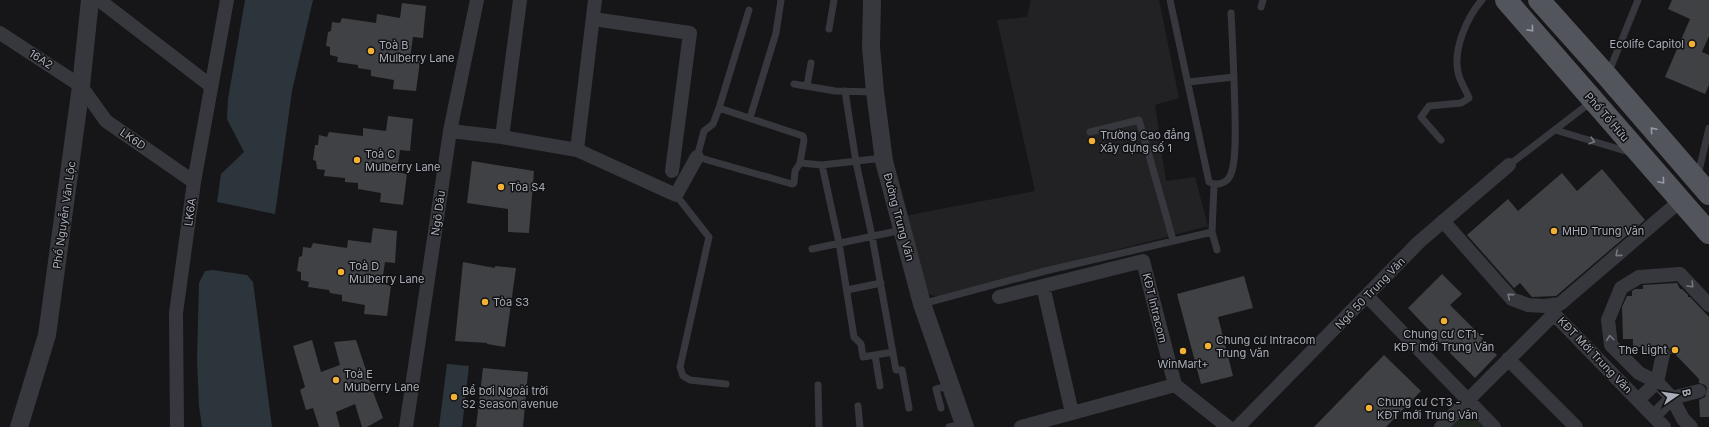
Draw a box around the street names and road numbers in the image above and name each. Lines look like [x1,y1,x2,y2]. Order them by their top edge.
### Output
street label: 16A2 [26,46,56,72]
street label: Phố Tố Hữu [1582,90,1632,144]
street label: LK6D [117,125,149,153]
street label: Phố Nguyễn Văn Lộc [49,160,78,270]
street label: Đường Trung Văn [881,172,917,262]
street label: Ngõ Dâu [428,190,448,236]
street label: LK6A [181,197,199,227]
street label: Ngõ 50 Trung Văn [1332,254,1408,332]
street label: KĐT Intracom [1140,272,1170,344]
street label: KĐT Mới Trung Văn [1555,314,1635,396]

